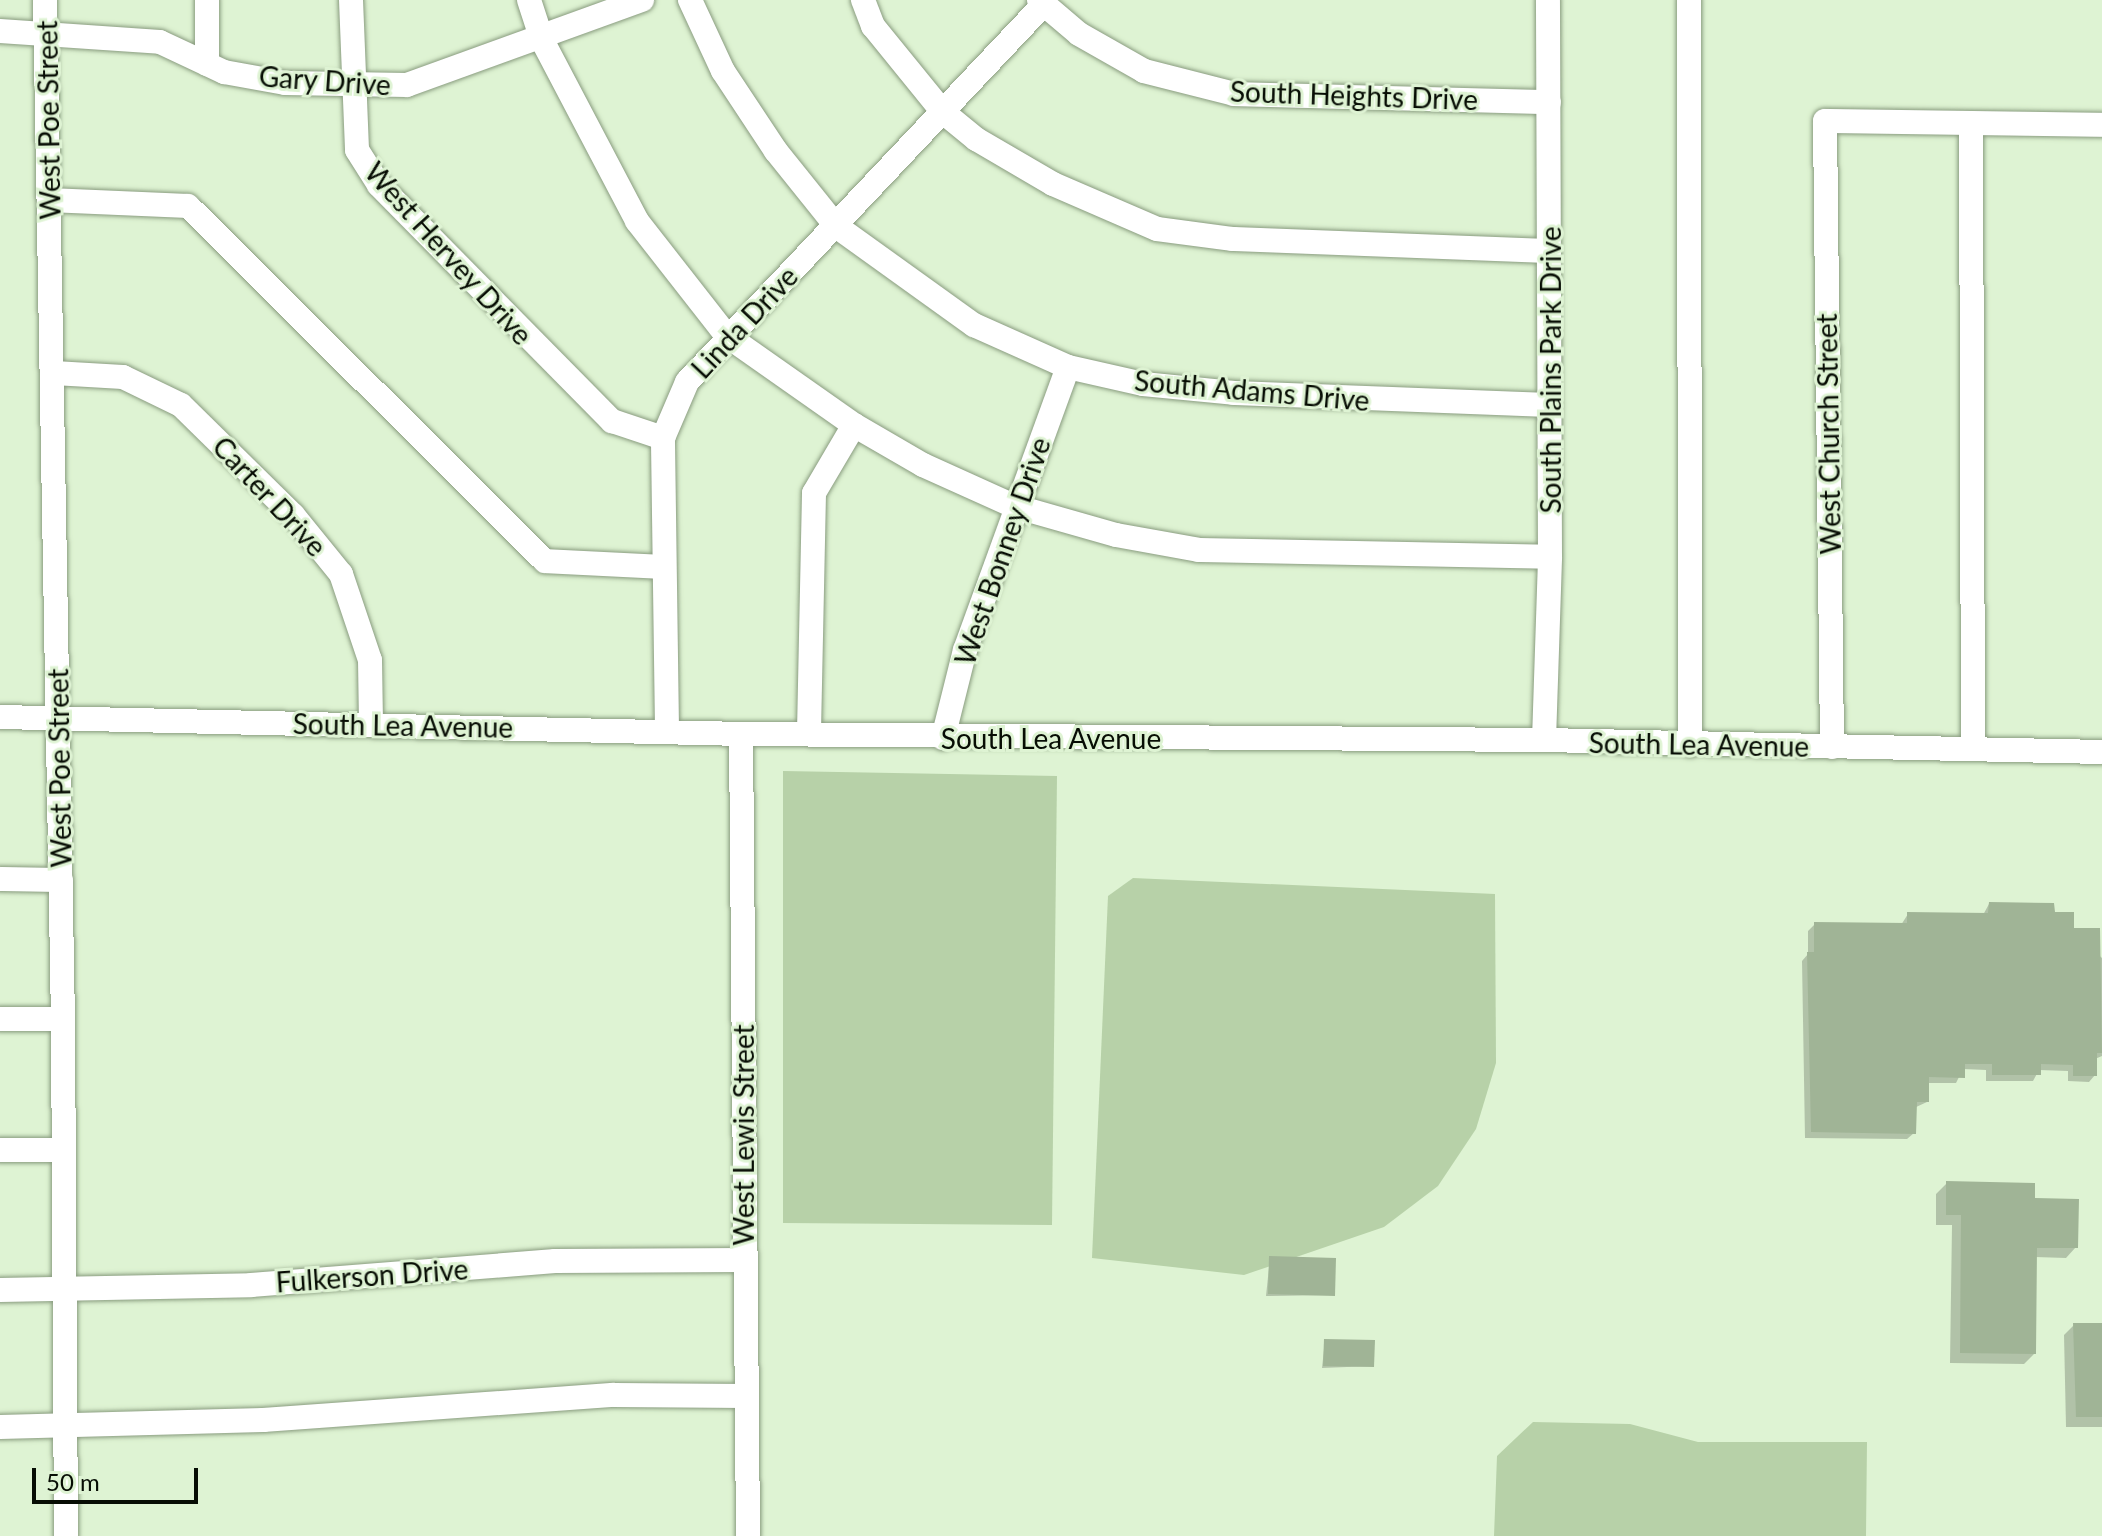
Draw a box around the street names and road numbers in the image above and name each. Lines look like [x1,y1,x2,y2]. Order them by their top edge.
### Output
street label: West Poe Street [29,20,67,220]
street label: Gary Drive [258,59,392,101]
street label: South Heights Drive [1230,74,1478,116]
street label: West Hervey Drive [358,155,540,351]
street label: South Plains Park Drive [1533,227,1567,513]
street label: Linda Drive [684,259,804,385]
street label: West Church Street [1809,313,1847,555]
street label: South Adams Drive [1133,363,1371,417]
street label: Carter Drive [206,429,334,563]
street label: West Bonney Drive [947,432,1057,670]
street label: West Poe Street [40,668,78,868]
street label: South Lea Avenue [292,706,514,744]
street label: South Lea Avenue [940,721,1162,755]
street label: South Lea Avenue [1588,725,1810,763]
street label: West Lewis Street [726,1024,760,1246]
street label: Fulkerson Drive [275,1252,469,1298]

